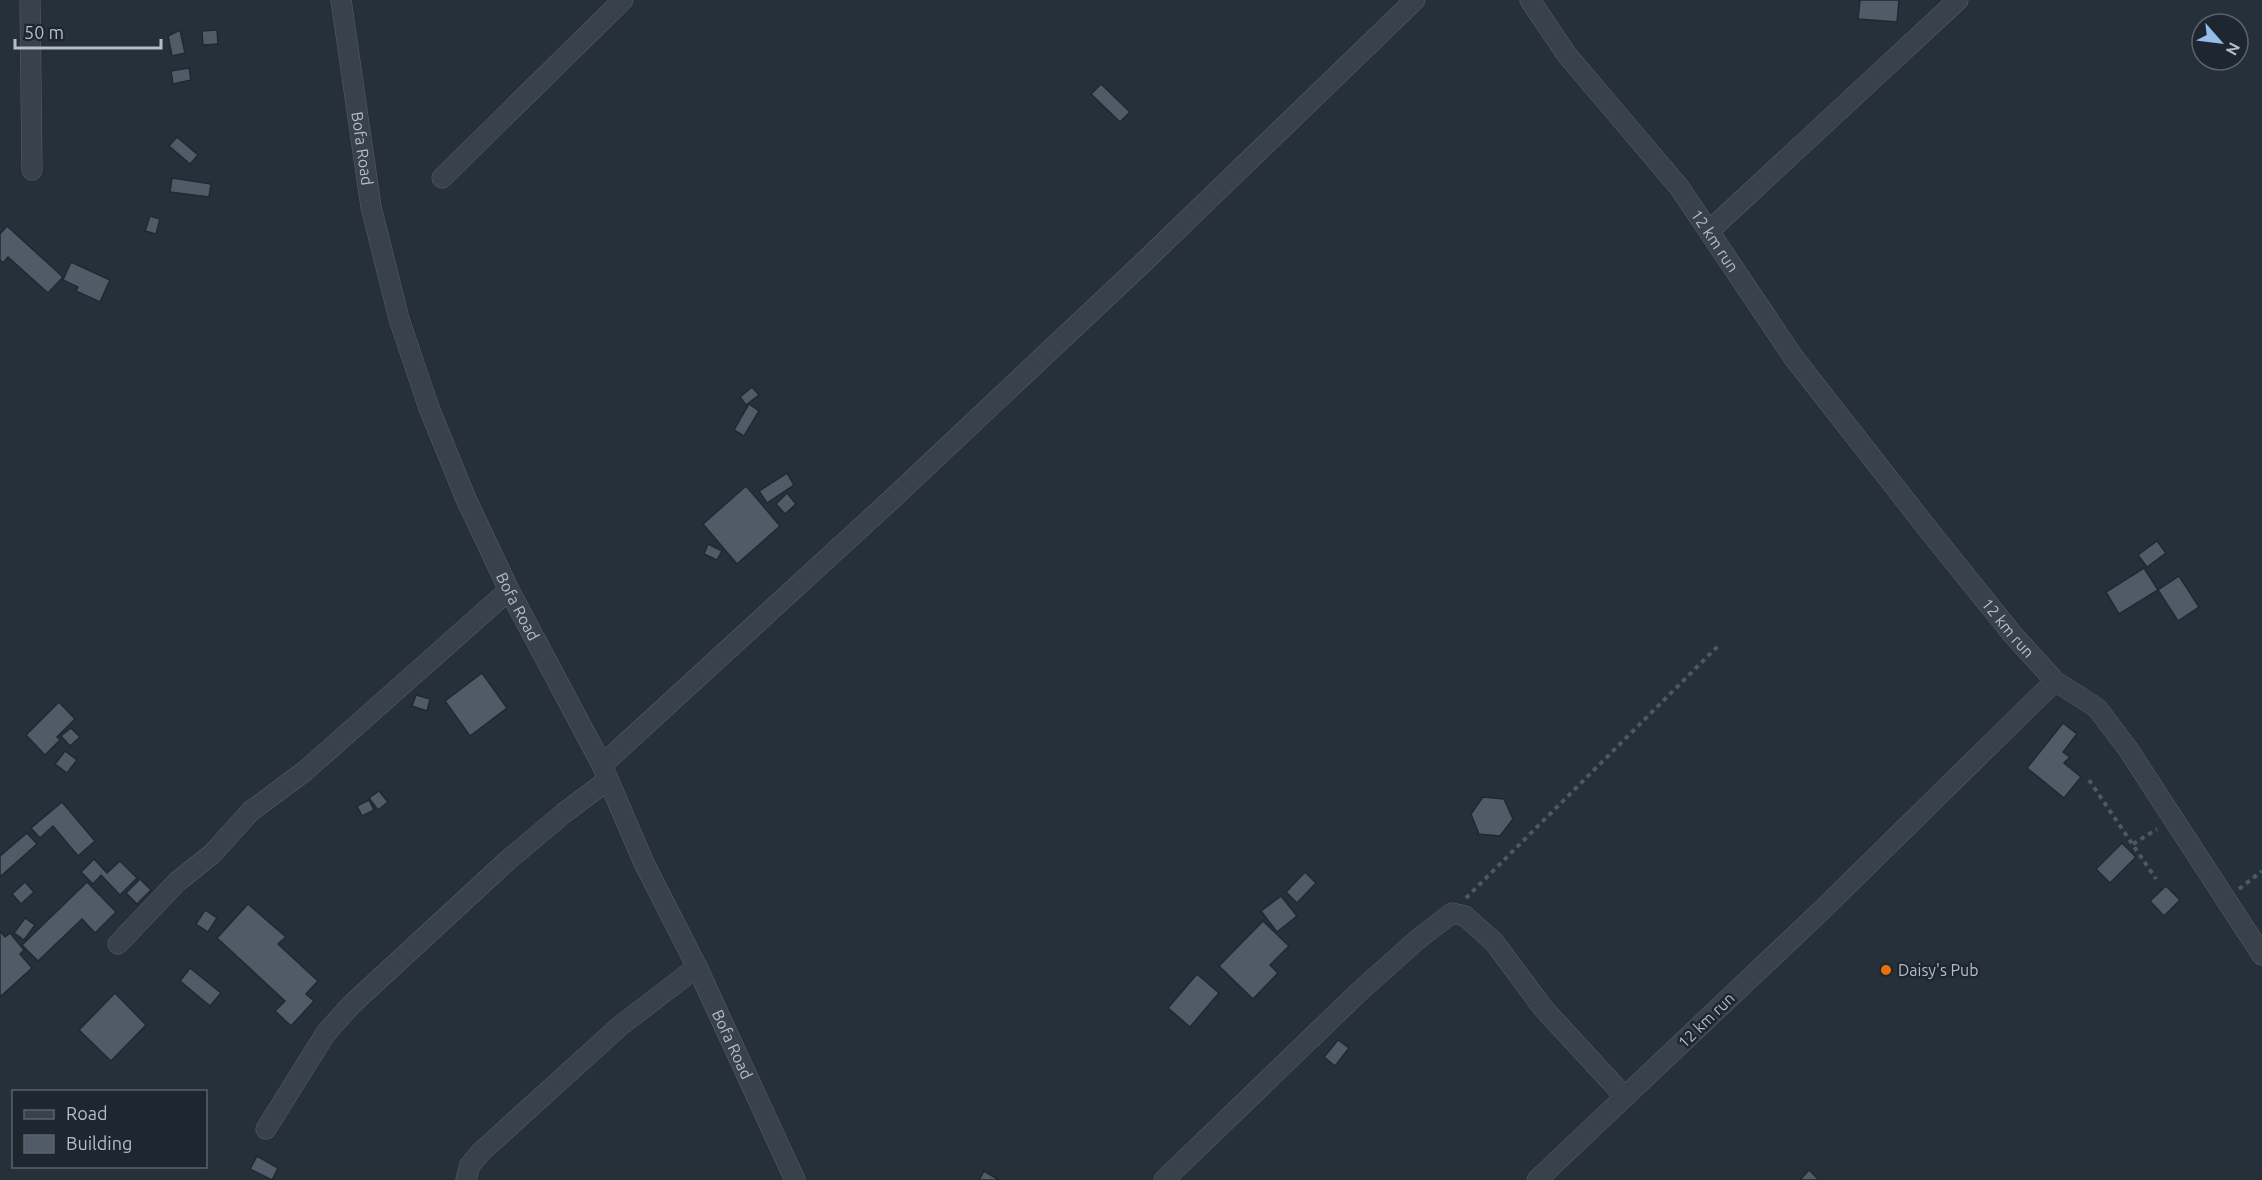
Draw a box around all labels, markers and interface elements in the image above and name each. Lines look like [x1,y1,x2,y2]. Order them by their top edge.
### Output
scale bar [15,12,160,50]
north arrow [2190,12,2250,72]
text: 50 m [24,22,64,42]
text: N [2222,40,2244,59]
street label: Bofa Road [348,110,377,187]
street label: 12 km run [1688,206,1743,275]
street label: Bofa Road [493,569,543,644]
street label: 12 km run [1978,595,2038,661]
place label: Daisy's Pub [1898,961,1979,979]
marker: Daisy's Pub [1879,963,1893,977]
street label: 12 km run [1674,989,1738,1051]
street label: Bofa Road [709,1007,756,1082]
legend [12,1090,207,1168]
text: Road [66,1103,108,1123]
text: Building [66,1133,132,1153]

